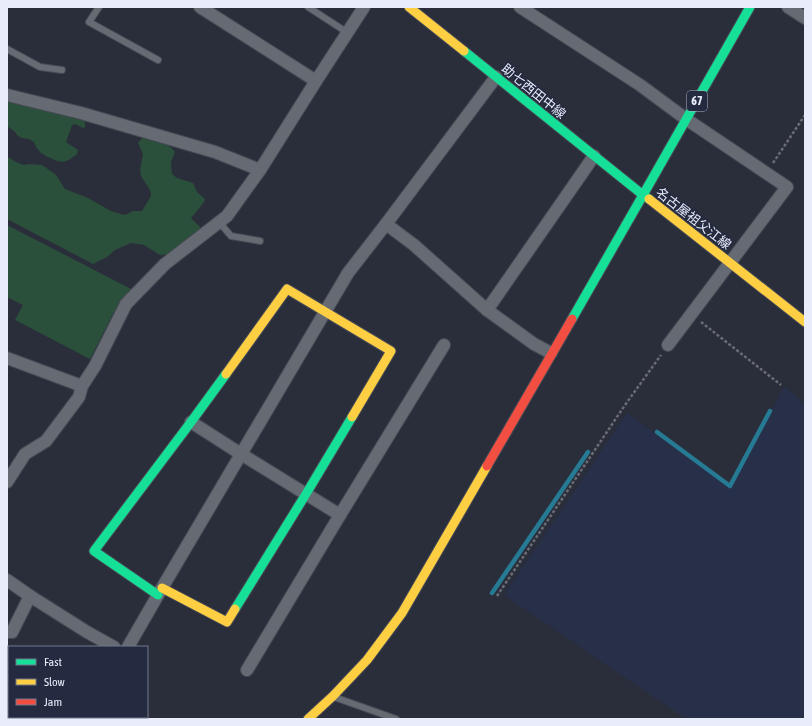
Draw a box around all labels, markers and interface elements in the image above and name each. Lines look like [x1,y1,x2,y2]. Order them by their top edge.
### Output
street label: 助七西田中線 [499,61,569,122]
road number: 67 [687,91,707,111]
street label: 名古屋祖父江線 [653,184,734,252]
legend [8,646,148,718]
text: Fast [44,655,62,669]
text: Slow [44,675,65,689]
text: Jam [44,695,62,709]

